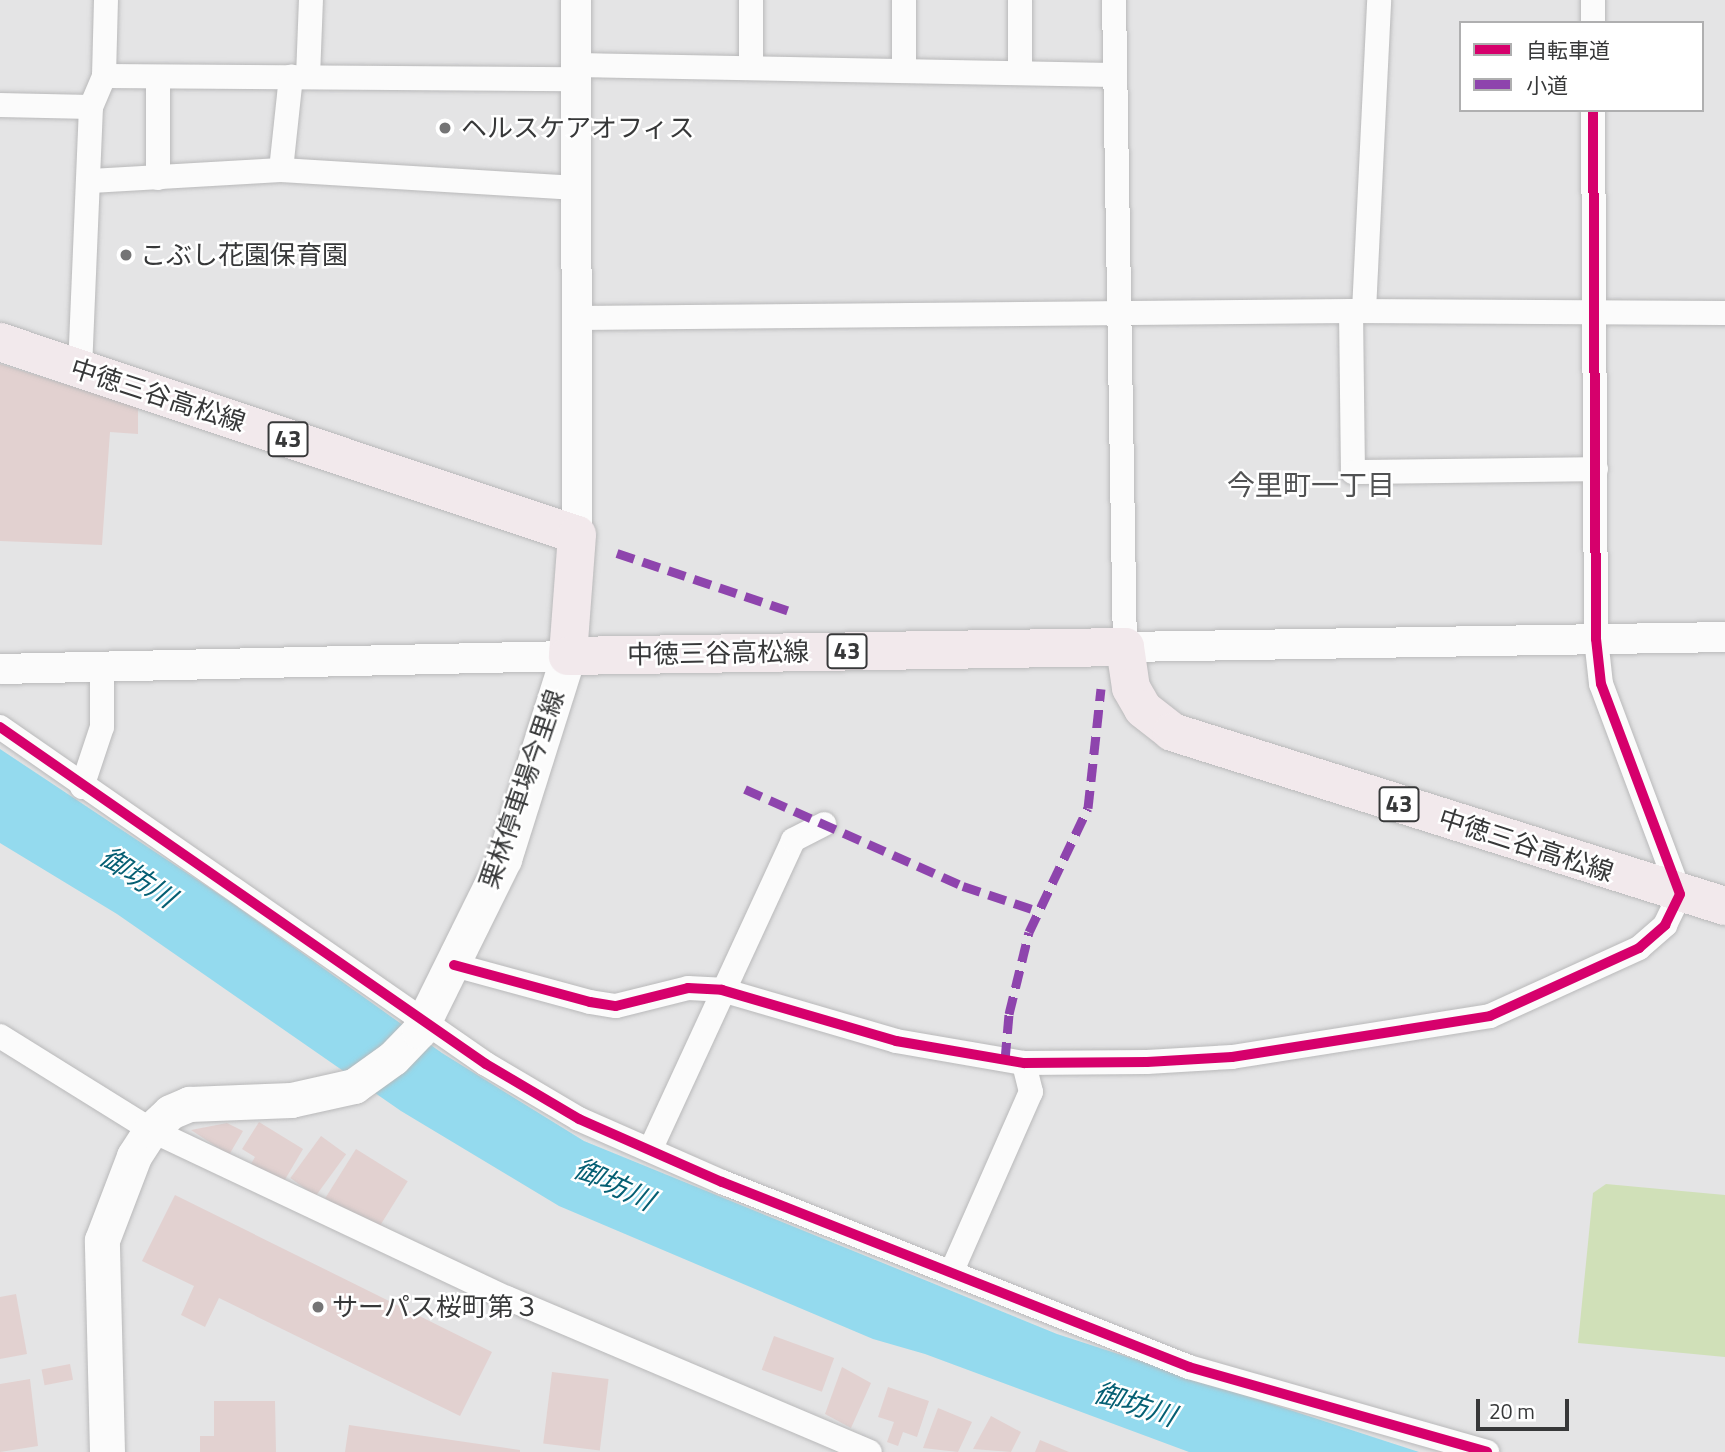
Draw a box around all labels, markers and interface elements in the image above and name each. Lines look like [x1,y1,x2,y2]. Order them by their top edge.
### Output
legend [1459,21,1704,112]
text: 自転車道 [1526,34,1610,66]
text: 小道 [1526,69,1568,101]
place label: ヘルスケアオフィス [461,112,695,144]
marker: ヘルスケアオフィス [435,118,455,138]
place label: こぶし花園保育園 [140,239,348,271]
marker: こぶし花園保育園 [118,247,134,263]
street label: 中徳三谷高松線 [67,352,249,438]
road number: 43 [267,418,309,460]
district label: 今里町一丁目 [1227,468,1395,502]
road number: 43 [826,630,868,672]
street label: 中徳三谷高松線 [627,636,809,670]
street label: 栗林停車場今里線 [473,686,571,892]
road number: 43 [1378,784,1420,824]
street label: 中徳三谷高松線 [1435,802,1617,888]
water label: 御坊川 [94,840,182,914]
water label: 御坊川 [569,1151,659,1217]
place label: サーパス桜町第３ [332,1291,540,1323]
marker: サーパス桜町第３ [310,1299,326,1315]
water label: 御坊川 [1090,1375,1180,1433]
scale bar [1480,1386,1573,1430]
text: 20 m [1489,1395,1535,1427]

